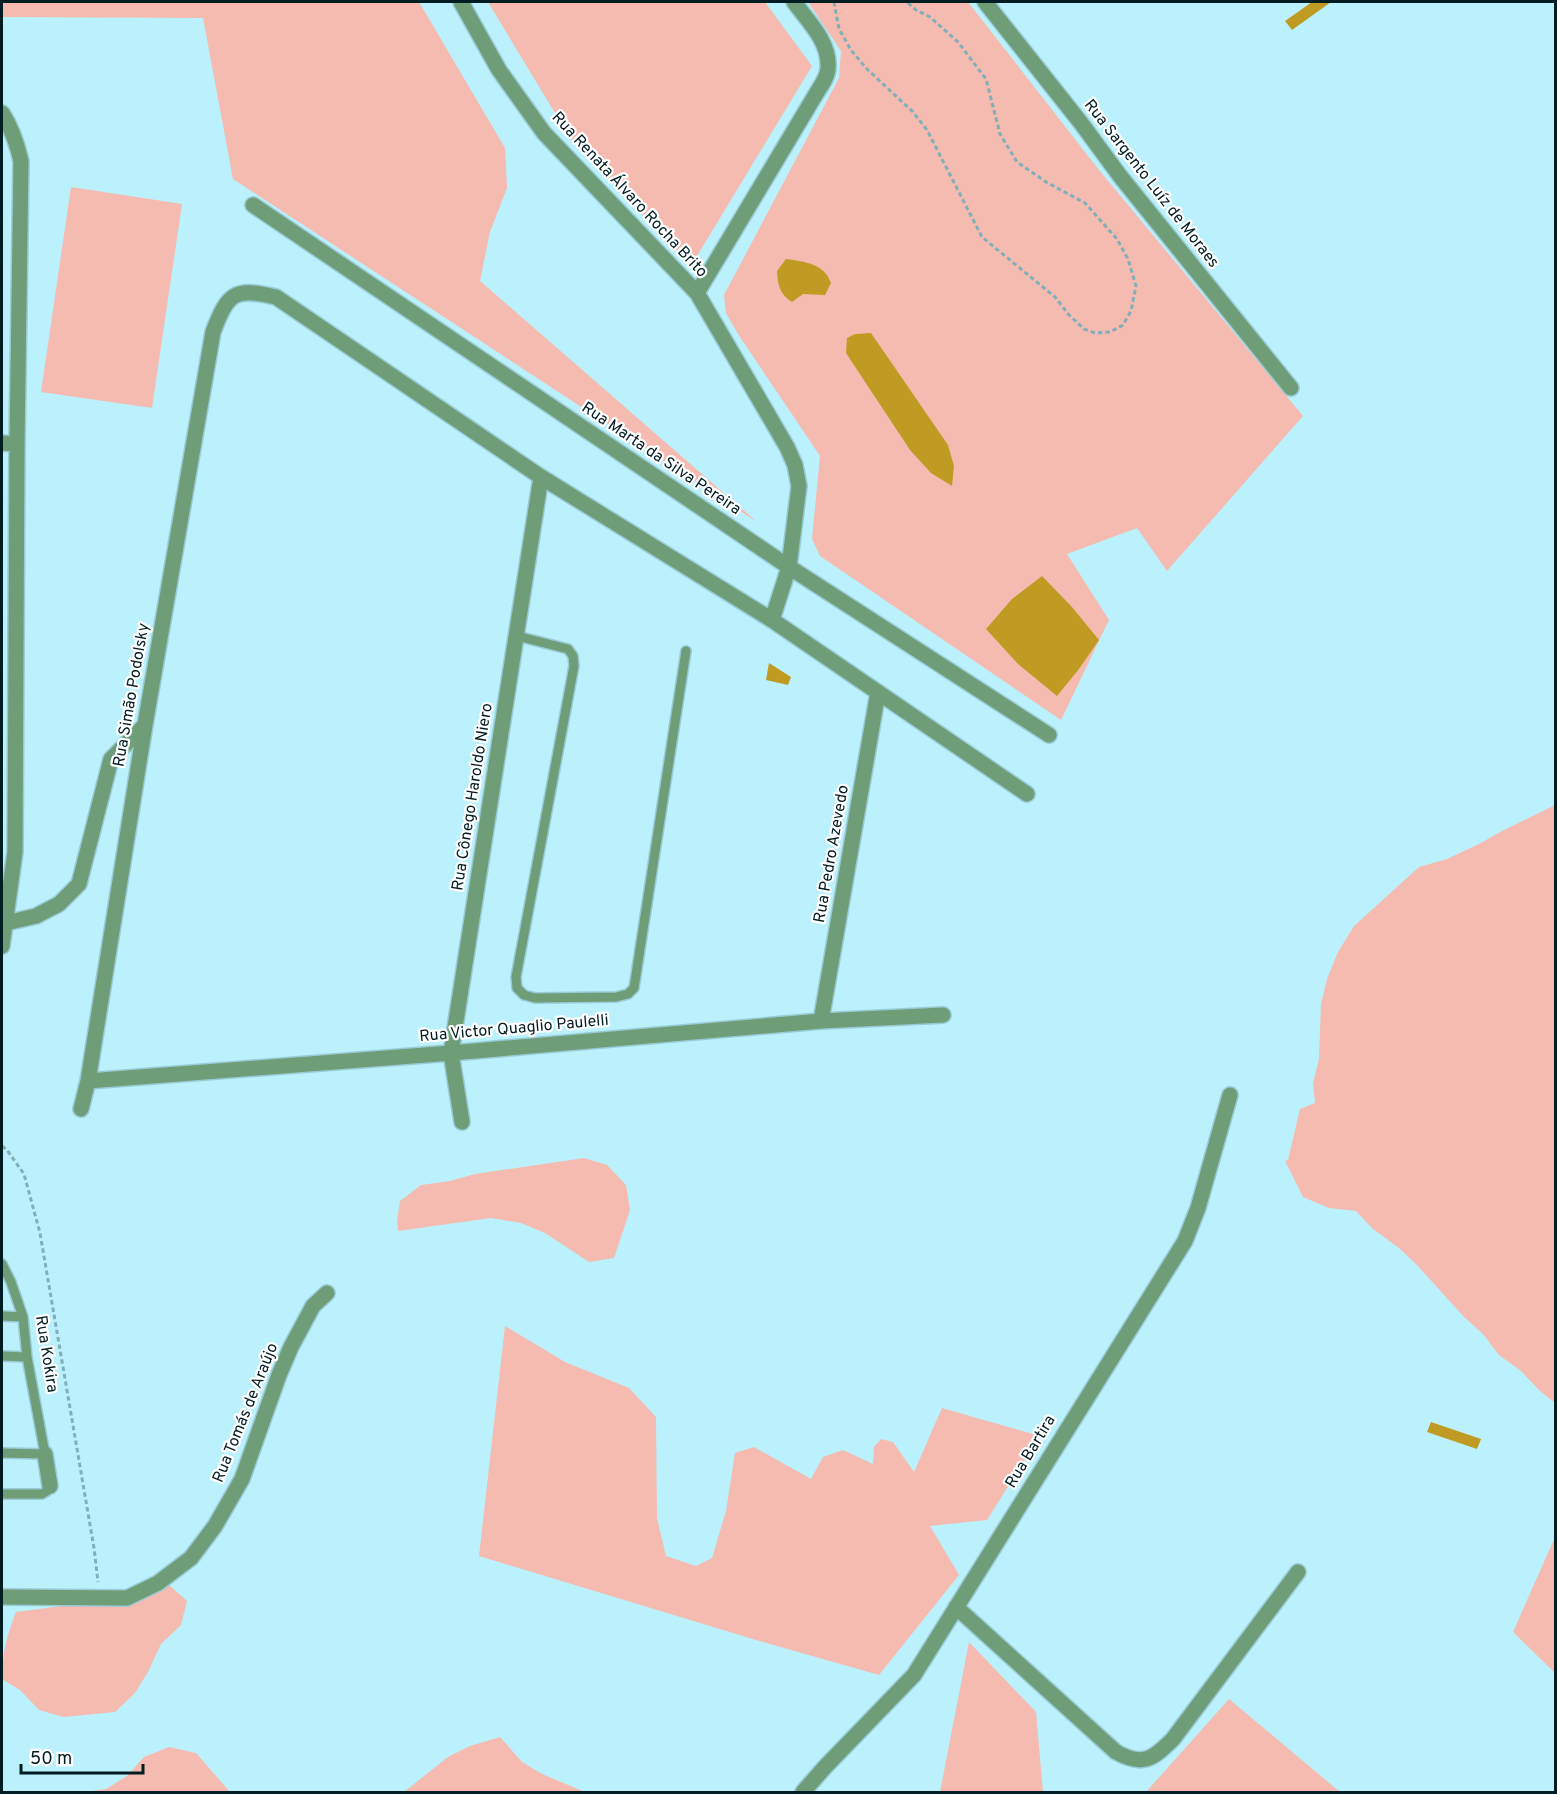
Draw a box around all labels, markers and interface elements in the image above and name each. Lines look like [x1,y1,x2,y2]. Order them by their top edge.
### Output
street label: Rua Sargento Luíz de Moraes [1079,96,1223,272]
street label: Rua Renata Álvaro Rocha Brito [547,106,713,282]
street label: Rua Marta da Silva Pereira [577,398,745,520]
street label: Rua Simão Podolsky [110,622,154,768]
street label: Rua Cônego Haroldo Niero [448,702,498,892]
street label: Rua Pedro Azevedo [810,783,854,924]
street label: Rua Victor Quaglio Paulelli [419,1011,609,1047]
street label: Rua Kokira [30,1314,62,1394]
street label: Rua Tomás de Araújo [209,1340,283,1486]
street label: Rua Bartira [1001,1412,1061,1492]
scale bar [21,1737,142,1775]
text: 50 m [30,1748,72,1771]

